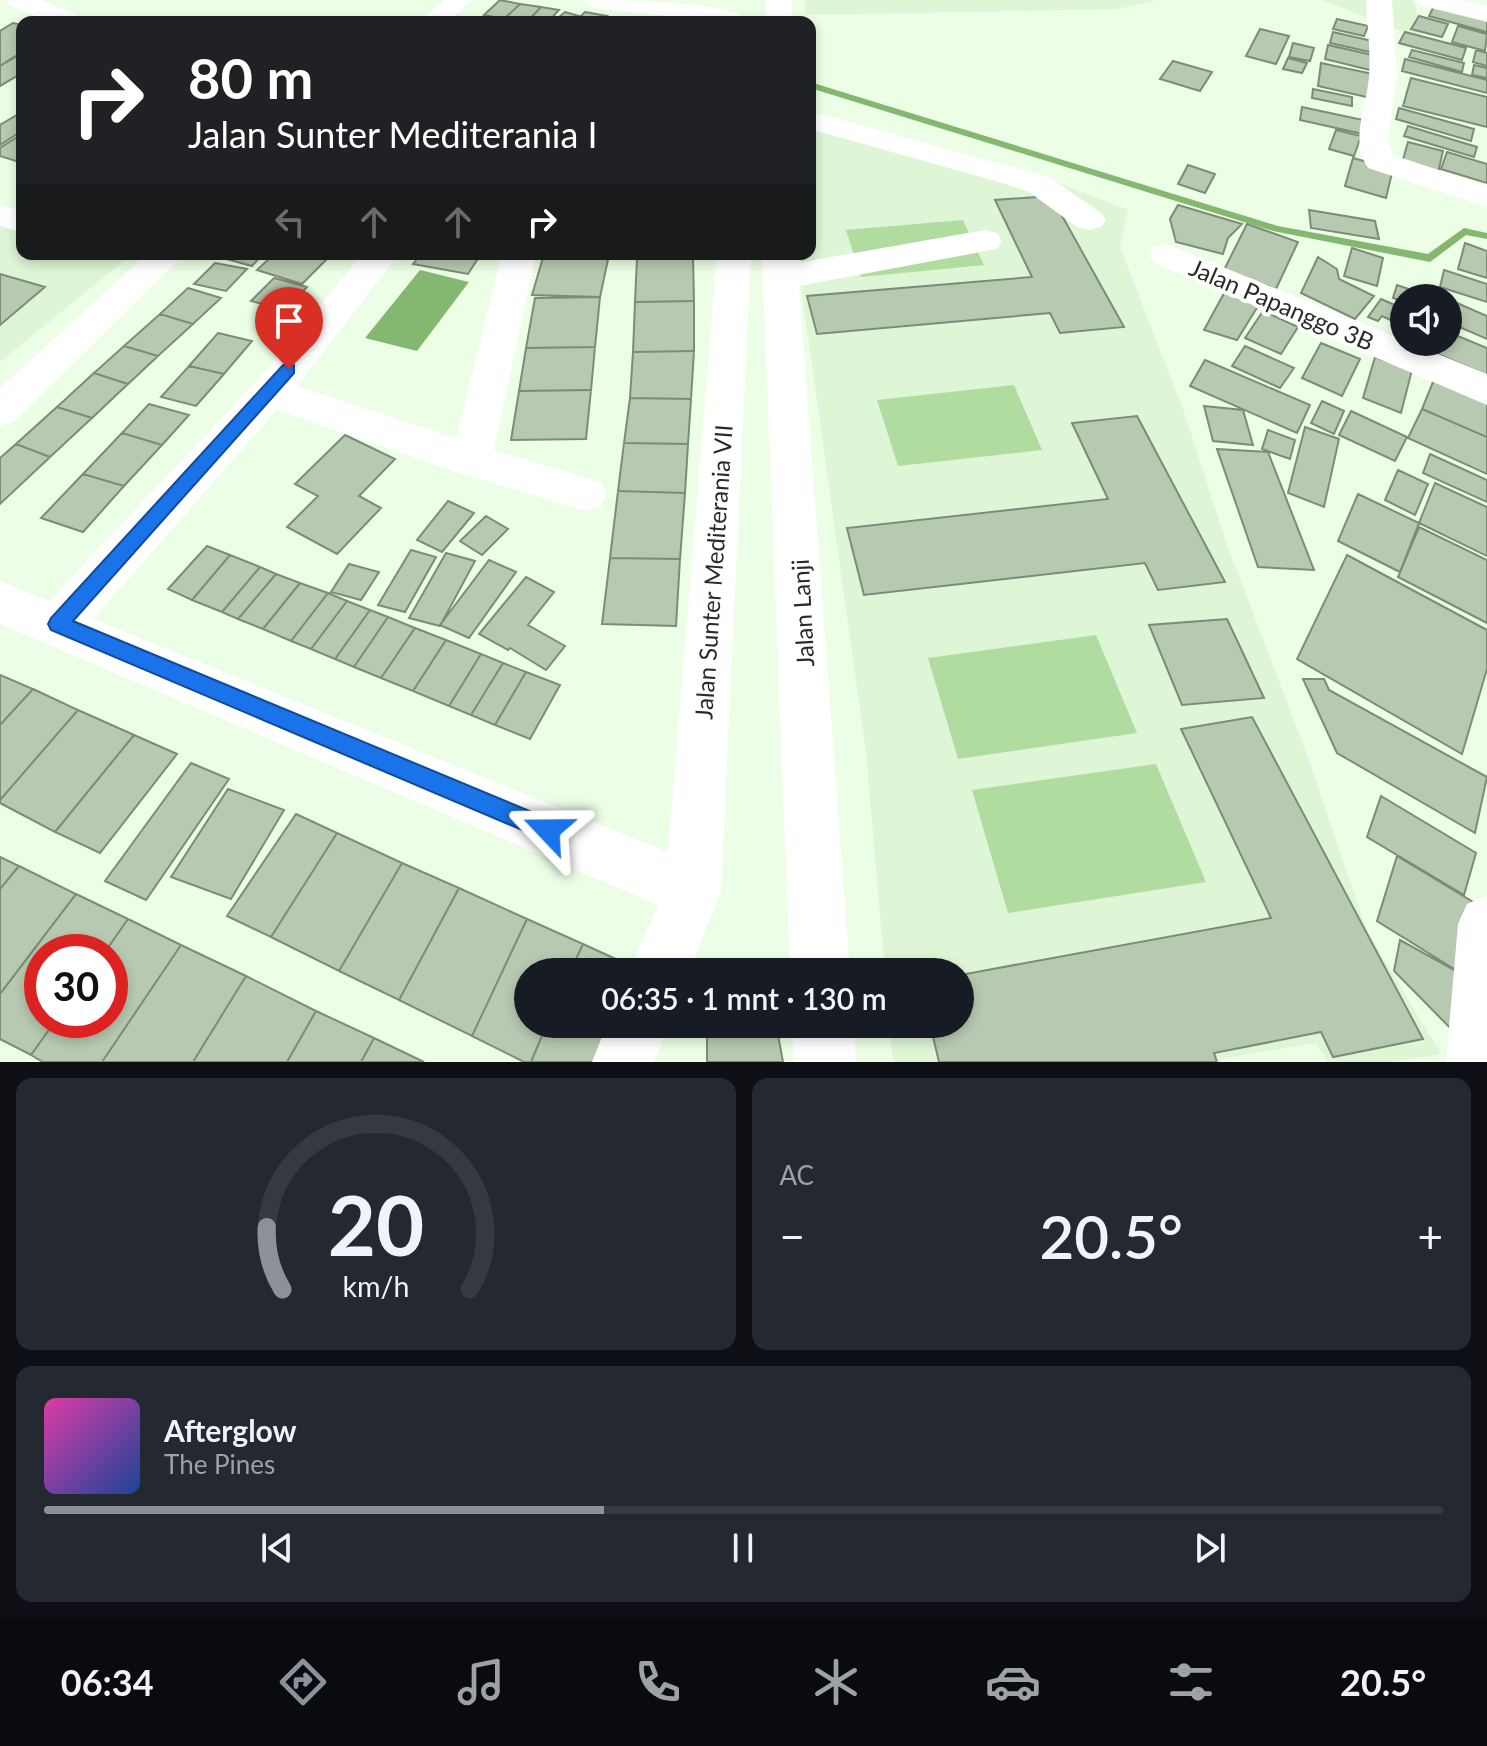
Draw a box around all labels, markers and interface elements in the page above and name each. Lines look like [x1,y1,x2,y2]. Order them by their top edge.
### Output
text: 80 m [188,44,313,111]
icon: right [56,48,160,152]
text: Jalan Sunter Mediterania I [188,112,598,156]
icon: left [268,200,312,244]
icon: ahead [352,200,396,244]
icon: ahead [436,200,480,244]
icon: right [520,200,564,244]
street label: Jalan Papanggo 3B [1185,252,1379,356]
map controls [1390,284,1462,356]
button: sound [1390,284,1462,356]
pin [255,287,323,369]
icon: arrive [267,299,311,343]
street label: Jalan Sunter Mediterania VII [688,424,738,720]
street label: Jalan Lanji [785,558,819,668]
position arrow [506,788,590,872]
speed limit sign: 30 [24,934,128,1038]
text: 06:35 · 1 mnt · 130 m [601,980,887,1016]
text: AC [780,1159,814,1191]
text: 20 [328,1174,424,1274]
text: 20.5° [1040,1200,1183,1272]
text: − [780,1210,805,1262]
text: + [1417,1210,1443,1262]
text: km/h [342,1269,409,1303]
text: Afterglow [164,1412,297,1448]
text: The Pines [164,1448,275,1480]
icon: previous [255,1526,299,1570]
icon: pause [721,1526,765,1570]
icon: next [1188,1526,1232,1570]
icon: directions [275,1654,331,1710]
icon: music [453,1654,509,1710]
icon: phone [630,1654,686,1710]
icon: climate [808,1654,864,1710]
icon: car [985,1654,1041,1710]
icon: filters [1163,1654,1219,1710]
text: 06:34 [61,1660,154,1704]
text: 20.5° [1340,1660,1426,1704]

